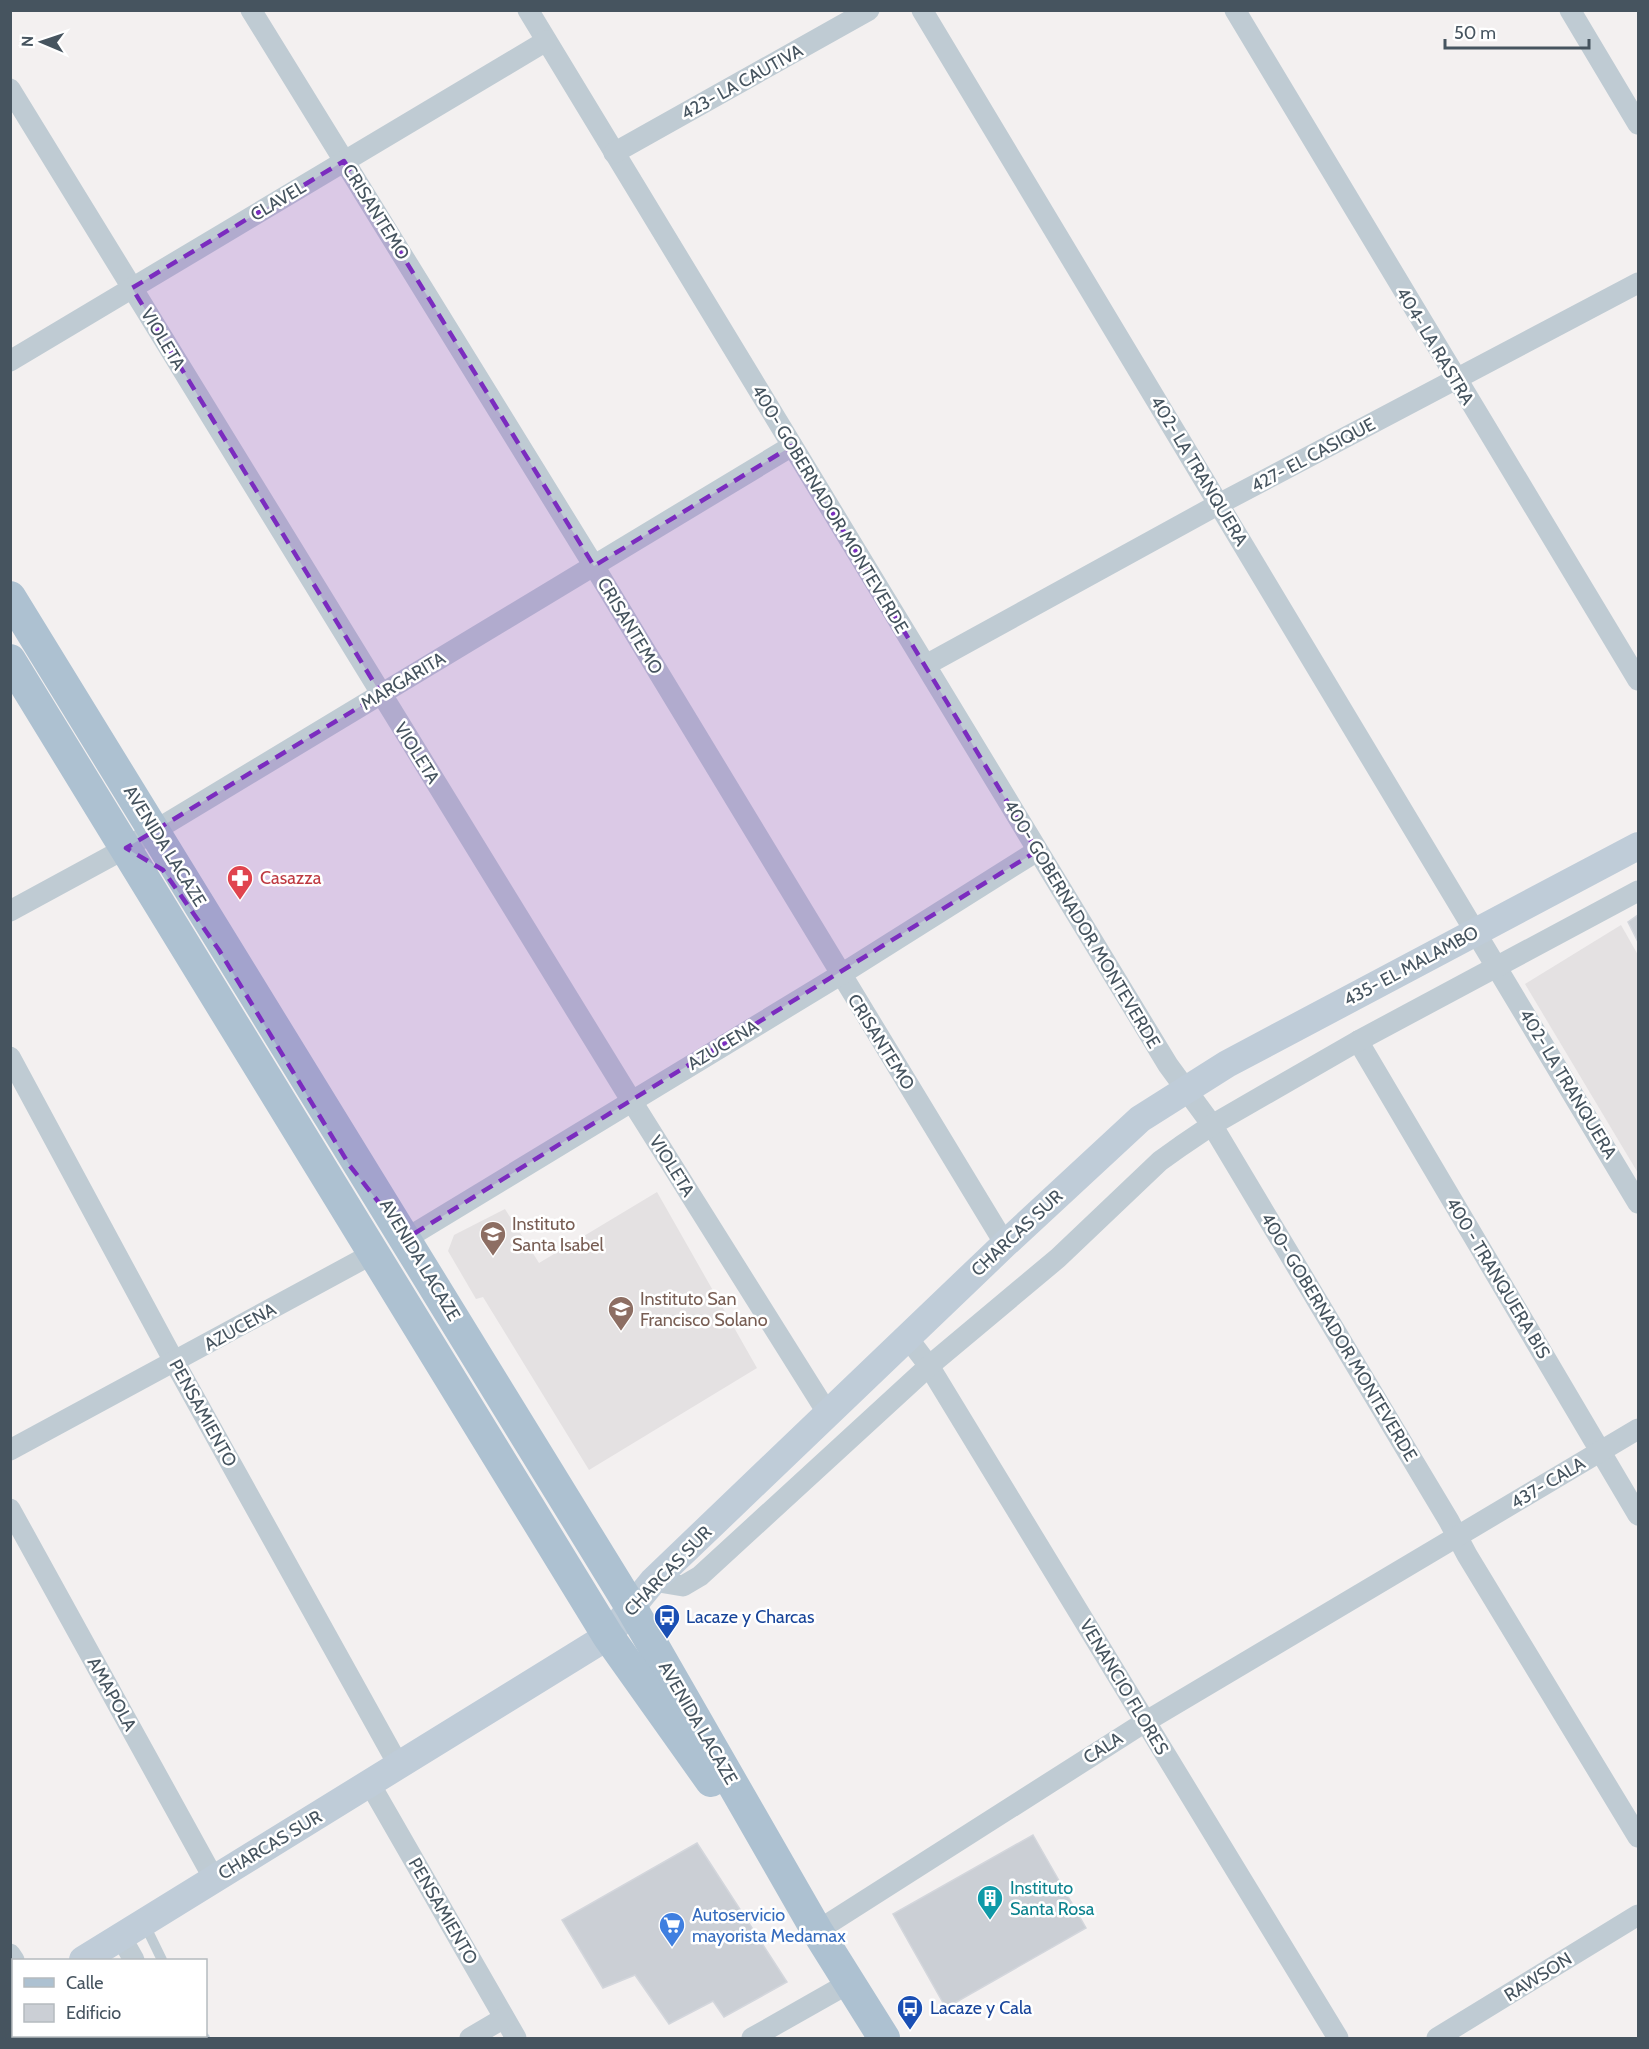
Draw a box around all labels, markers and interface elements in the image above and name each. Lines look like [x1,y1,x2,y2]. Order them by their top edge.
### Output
north arrow [12,12,72,72]
scale bar [1445,12,1589,50]
text: 50 m [1454,22,1496,44]
text: N [18,36,37,47]
street label: 423- LA CAUTIVA [677,39,807,125]
street label: CRISANTEMO [338,160,414,264]
street label: CLAVEL [246,176,310,226]
street label: 404- LA RASTRA [1391,283,1479,409]
street label: VIOLETA [136,304,190,374]
street label: 400- GOBERNADOR MONTEVERDE [747,381,913,637]
street label: 402- LA TRANQUERA [1146,392,1252,550]
street label: 427- EL CASIQUE [1247,413,1379,497]
street label: CRISANTEMO [593,574,668,678]
street label: MARGARITA [357,647,449,715]
street label: VIOLETA [390,718,444,788]
street label: AVENIDA LACAZE [119,781,211,911]
street label: 400- GOBERNADOR MONTEVERDE [999,796,1165,1052]
pharmacy icon: Casazza [225,863,255,901]
place label: Casazza [260,867,322,889]
street label: 435- EL MALAMBO [1340,921,1482,1011]
street label: CRISANTEMO [843,990,919,1094]
street label: 402- LA TRANQUERA [1515,1005,1621,1163]
street label: AZUCENA [684,1015,762,1075]
street label: VIOLETA [645,1131,699,1201]
street label: CHARCAS SUR [967,1185,1067,1281]
street label: 400 - TRANQUERA BIS [1441,1193,1555,1363]
street label: AVENIDA LACAZE [375,1195,465,1325]
street label: 400- GOBERNADOR MONTEVERDE [1256,1209,1422,1465]
place label: Instituto Santa Isabel [512,1213,605,1256]
school or university icon: Instituto Santa Isabel [478,1219,508,1257]
place label: Instituto San Francisco Solano [640,1288,768,1331]
school or university icon: Instituto San Francisco Solano [606,1294,636,1332]
street label: AZUCENA [200,1298,280,1356]
street label: PENSAMIENTO [164,1355,242,1471]
street label: 437- CALA [1507,1452,1589,1514]
street label: CHARCAS SUR [619,1521,717,1621]
bus stop icon: Lacaze y Charcas [652,1602,682,1640]
place label: Lacaze y Charcas [686,1606,814,1628]
street label: VENANCIO FLORES [1075,1615,1173,1759]
street label: AMAPOLA [83,1653,141,1735]
street label: AVENIDA LACAZE [654,1658,742,1788]
street label: CALA [1079,1727,1127,1769]
street label: CHARCAS SUR [214,1805,326,1885]
street label: PENSAMIENTO [404,1854,482,1968]
place label: Instituto Santa Rosa [1010,1877,1095,1920]
building icon: Instituto Santa Rosa [975,1883,1005,1921]
place label: Autoservicio mayorista Medamax [692,1904,846,1947]
supermarket icon: Autoservicio mayorista Medamax [657,1910,687,1948]
street label: RAWSON [1500,1948,1576,2006]
legend [12,1959,207,2037]
text: Calle [66,1972,103,1994]
bus stop icon: Lacaze y Cala [895,1993,925,2031]
place label: Lacaze y Cala [930,1997,1032,2019]
text: Edificio [66,2002,121,2024]

